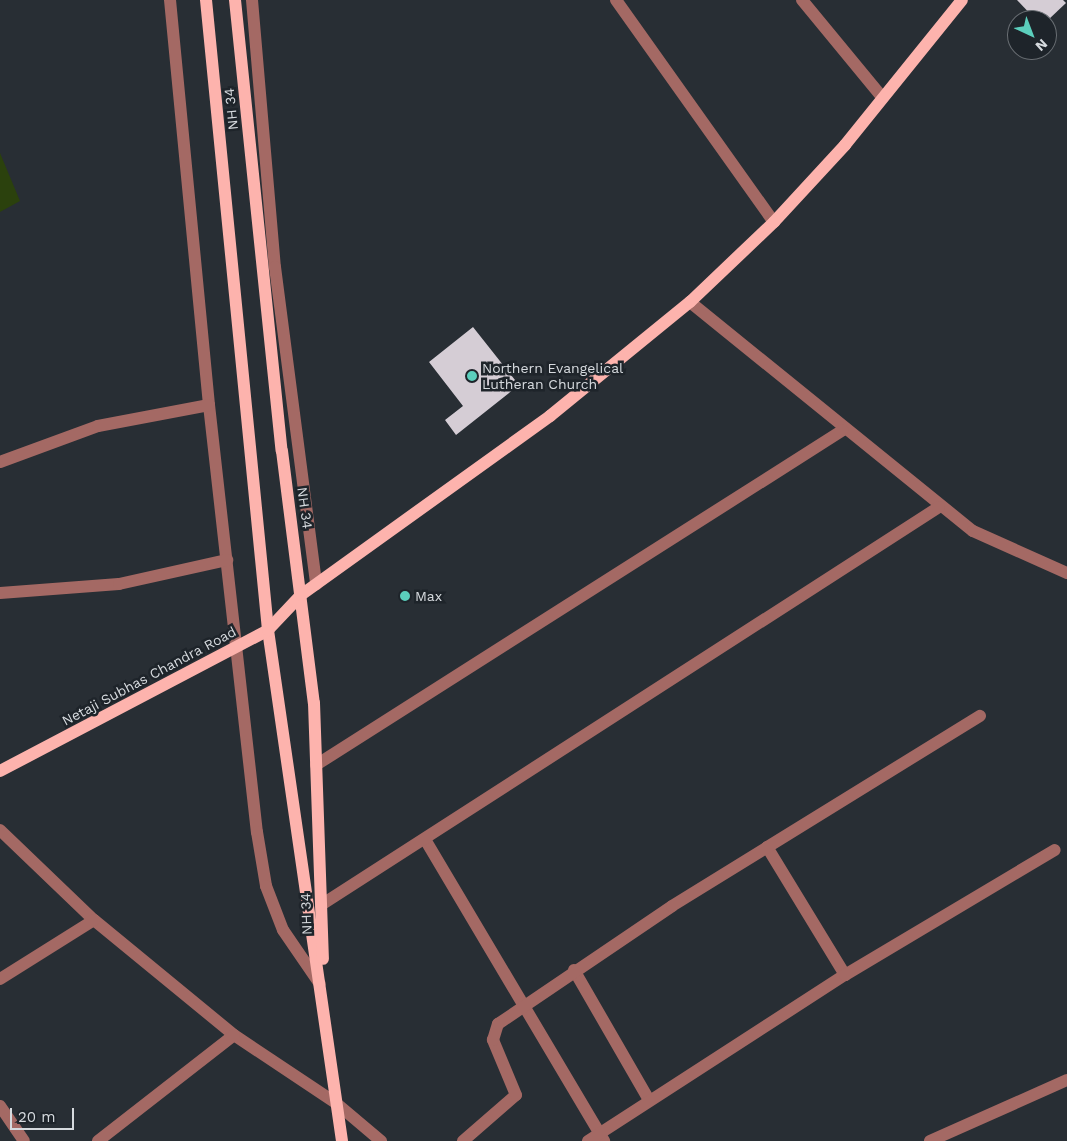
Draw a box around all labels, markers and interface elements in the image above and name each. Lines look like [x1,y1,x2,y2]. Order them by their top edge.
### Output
north arrow [1007,10,1057,60]
text: N [1032,36,1051,55]
street label: NH 34 [220,87,242,131]
place label: Northern Evangelical Lutheran Church [482,360,623,392]
marker: Northern Evangelical Lutheran Church [466,370,478,382]
street label: NH 34 [294,486,316,530]
place label: Max [415,588,442,604]
marker: Max [399,590,411,602]
street label: Netaji Subhas Chandra Road [59,623,239,729]
street label: NH 34 [297,893,315,935]
scale bar [12,1098,76,1130]
text: 20 m [18,1108,56,1126]

